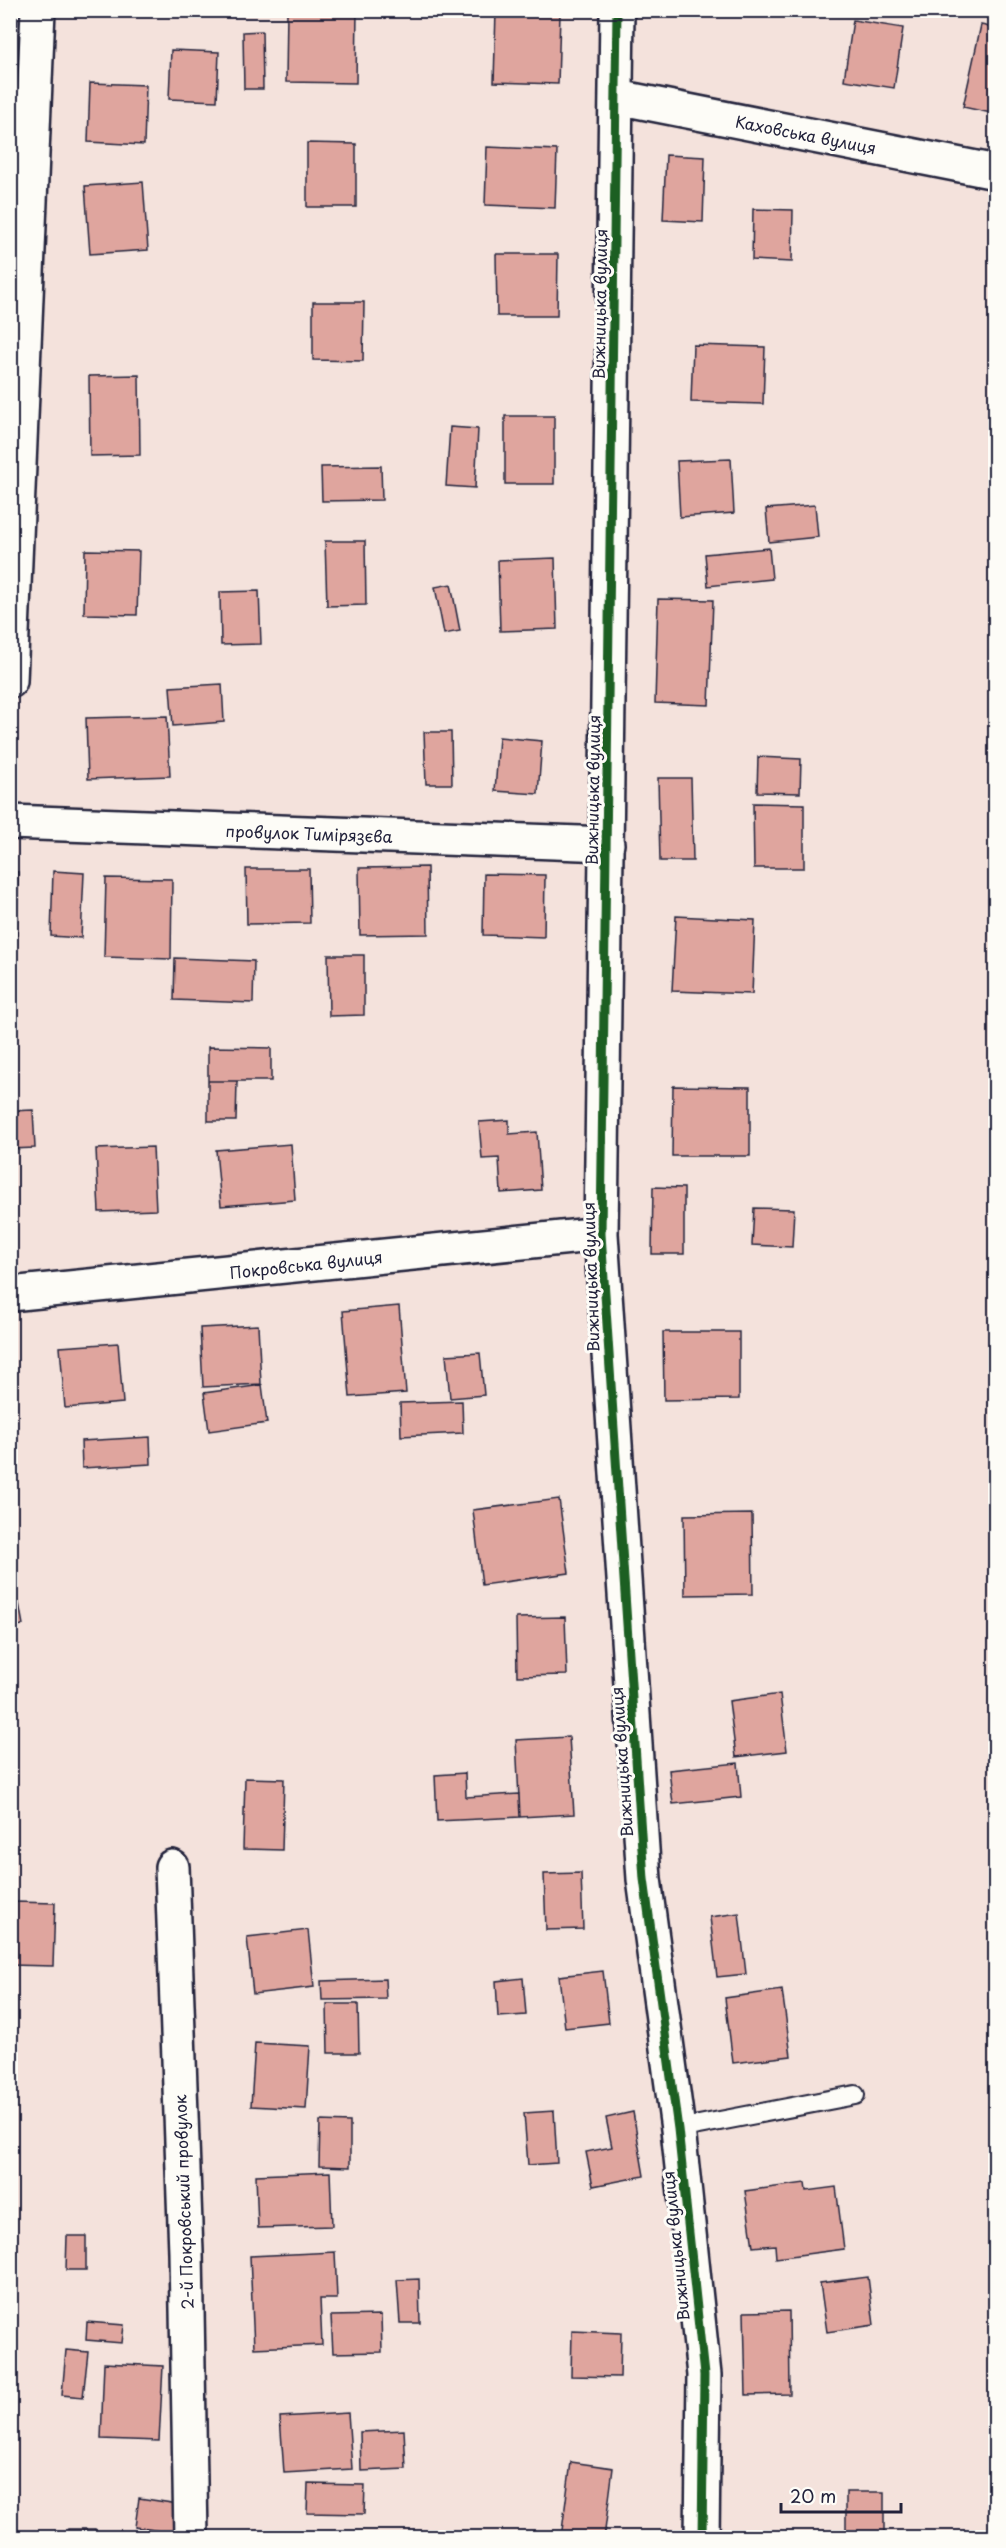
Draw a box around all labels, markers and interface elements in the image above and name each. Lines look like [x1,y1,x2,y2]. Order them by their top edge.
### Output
street label: Каховська вулиця [734,109,878,159]
street label: Вижницька вулиця [586,228,612,380]
street label: Вижницька вулиця [579,714,605,866]
street label: провулок Тимірязєва [225,818,393,848]
street label: Вижницька вулиця [575,1201,605,1353]
street label: Покровська вулиця [228,1244,384,1284]
street label: Вижницька вулиця [604,1686,638,1838]
street label: 2-й Покровський провулок [167,2094,199,2310]
street label: Вижницька вулиця [655,2170,695,2322]
scale bar [781,2476,901,2514]
text: 20 m [790,2482,836,2509]

